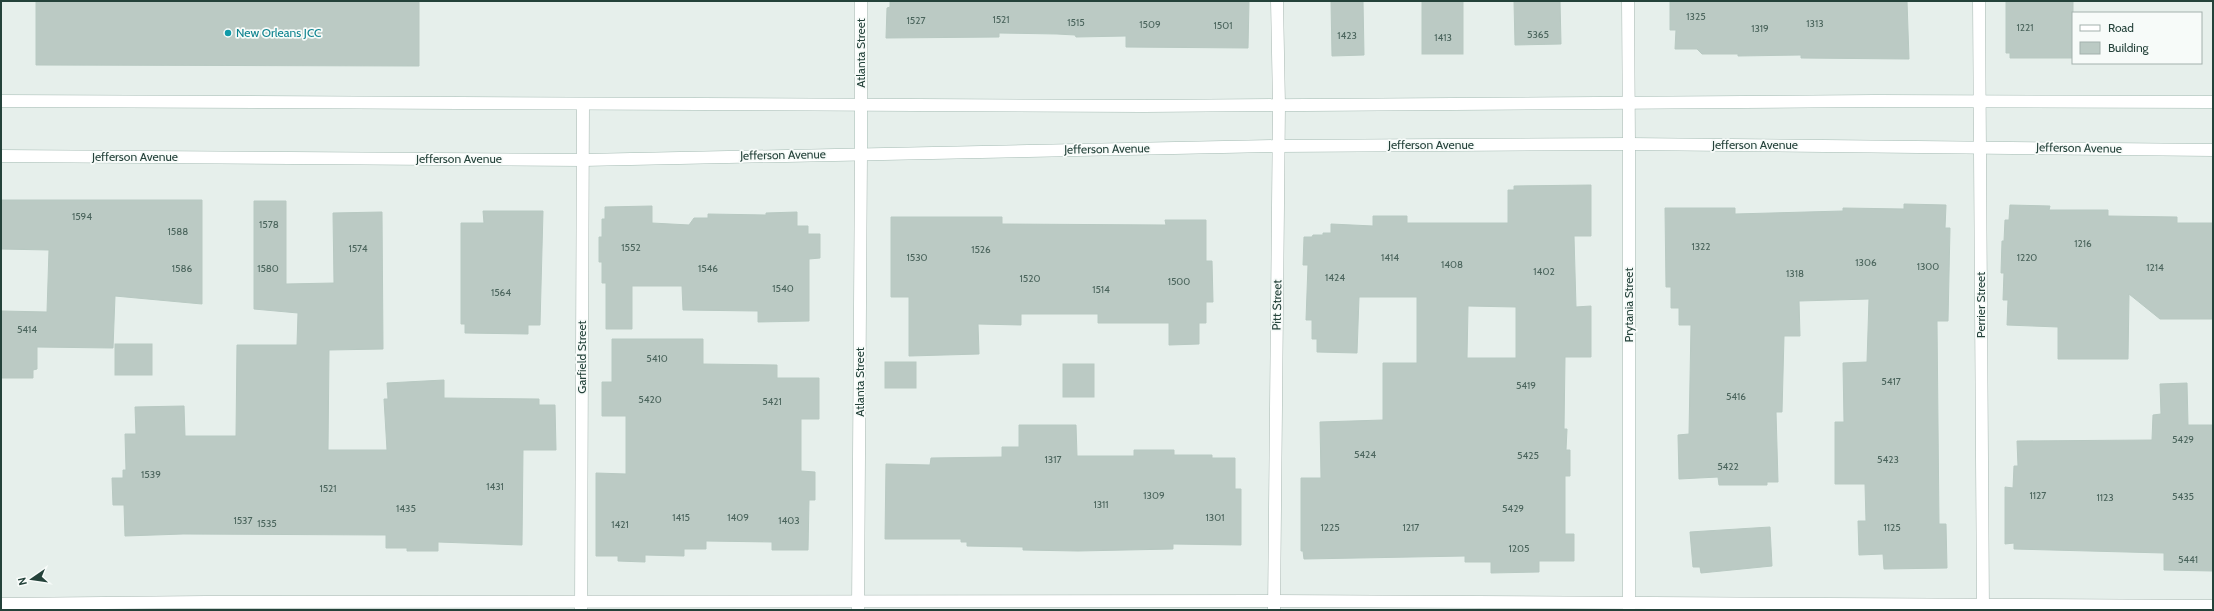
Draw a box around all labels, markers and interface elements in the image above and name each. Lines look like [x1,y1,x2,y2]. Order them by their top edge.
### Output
house number: 1325 [1686,10,1706,23]
legend [2072,12,2202,64]
house number: 1521 [992,13,1010,26]
house number: 1527 [907,14,925,27]
house number: 1515 [1067,16,1085,29]
house number: 1313 [1806,17,1824,30]
street label: Atlanta Street [853,18,868,88]
house number: 1509 [1139,18,1161,31]
house number: 1501 [1214,19,1232,32]
text: Road [2108,20,2134,35]
house number: 1221 [2016,21,2034,34]
house number: 1319 [1751,22,1769,35]
place label: New Orleans JCC [236,25,322,40]
marker: New Orleans JCC [223,28,233,38]
house number: 5365 [1527,28,1549,41]
house number: 1423 [1337,29,1357,42]
house number: 1413 [1434,31,1452,44]
text: Building [2108,40,2150,55]
street label: Jefferson Avenue [1387,137,1474,152]
street label: Jefferson Avenue [1711,137,1798,152]
street label: Jefferson Avenue [2035,139,2122,156]
street label: Jefferson Avenue [1063,140,1150,157]
street label: Jefferson Avenue [739,146,826,163]
street label: Jefferson Avenue [91,149,178,164]
street label: Jefferson Avenue [415,151,502,166]
house number: 1594 [72,210,92,223]
house number: 1578 [259,218,279,231]
house number: 1588 [168,225,188,238]
house number: 1216 [2074,237,2092,250]
house number: 1322 [1691,240,1711,253]
house number: 1552 [621,241,641,254]
house number: 1574 [348,242,368,255]
house number: 1526 [971,243,991,256]
house number: 1530 [906,251,928,264]
house number: 1414 [1381,251,1399,264]
house number: 1220 [2017,251,2037,264]
house number: 1306 [1855,256,1877,269]
house number: 1408 [1441,258,1463,271]
house number: 1300 [1917,260,1939,273]
house number: 1214 [2146,261,2164,274]
house number: 1586 [172,262,193,275]
house number: 1580 [257,262,279,275]
house number: 1546 [698,262,718,275]
house number: 1402 [1533,265,1555,278]
house number: 1318 [1786,267,1804,280]
street label: Prytania Street [1621,268,1636,342]
house number: 1424 [1325,271,1345,284]
house number: 1520 [1020,272,1040,285]
street label: Perrier Street [1973,272,1988,338]
house number: 1500 [1168,275,1190,288]
street label: Pitt Street [1269,279,1284,331]
house number: 1540 [772,282,794,295]
house number: 1514 [1092,283,1110,296]
house number: 1564 [491,286,511,299]
street label: Garfield Street [574,320,589,394]
house number: 5414 [17,323,37,336]
street label: Atlanta Street [852,347,867,417]
house number: 5410 [646,352,668,365]
house number: 5417 [1881,375,1901,388]
house number: 5419 [1516,379,1536,392]
house number: 5416 [1726,390,1746,403]
house number: 5420 [638,393,662,406]
house number: 5421 [762,395,782,408]
house number: 5429 [2172,433,2194,446]
house number: 5424 [1354,448,1376,461]
house number: 5425 [1517,449,1539,462]
house number: 1317 [1045,453,1061,466]
house number: 5423 [1877,453,1899,466]
house number: 5422 [1717,460,1739,473]
house number: 1539 [141,468,161,481]
house number: 1431 [486,480,504,493]
house number: 1521 [319,482,337,495]
house number: 1309 [1143,489,1165,502]
house number: 1127 [2030,489,2046,502]
house number: 5435 [2172,490,2194,503]
house number: 1123 [2096,491,2114,504]
house number: 1311 [1093,498,1109,511]
house number: 1435 [396,502,416,515]
house number: 5429 [1502,502,1524,515]
house number: 1415 [672,511,690,524]
house number: 1409 [727,511,749,524]
house number: 1301 [1206,511,1224,524]
house number: 1537 [233,514,253,527]
house number: 1403 [778,514,800,527]
house number: 1535 [257,517,277,530]
house number: 1421 [611,518,629,531]
house number: 1225 [1320,521,1340,534]
house number: 1217 [1403,521,1419,534]
house number: 1125 [1883,521,1901,534]
house number: 1205 [1509,542,1529,555]
house number: 5441 [2178,553,2198,566]
north arrow [12,559,52,599]
text: N [15,576,30,587]

